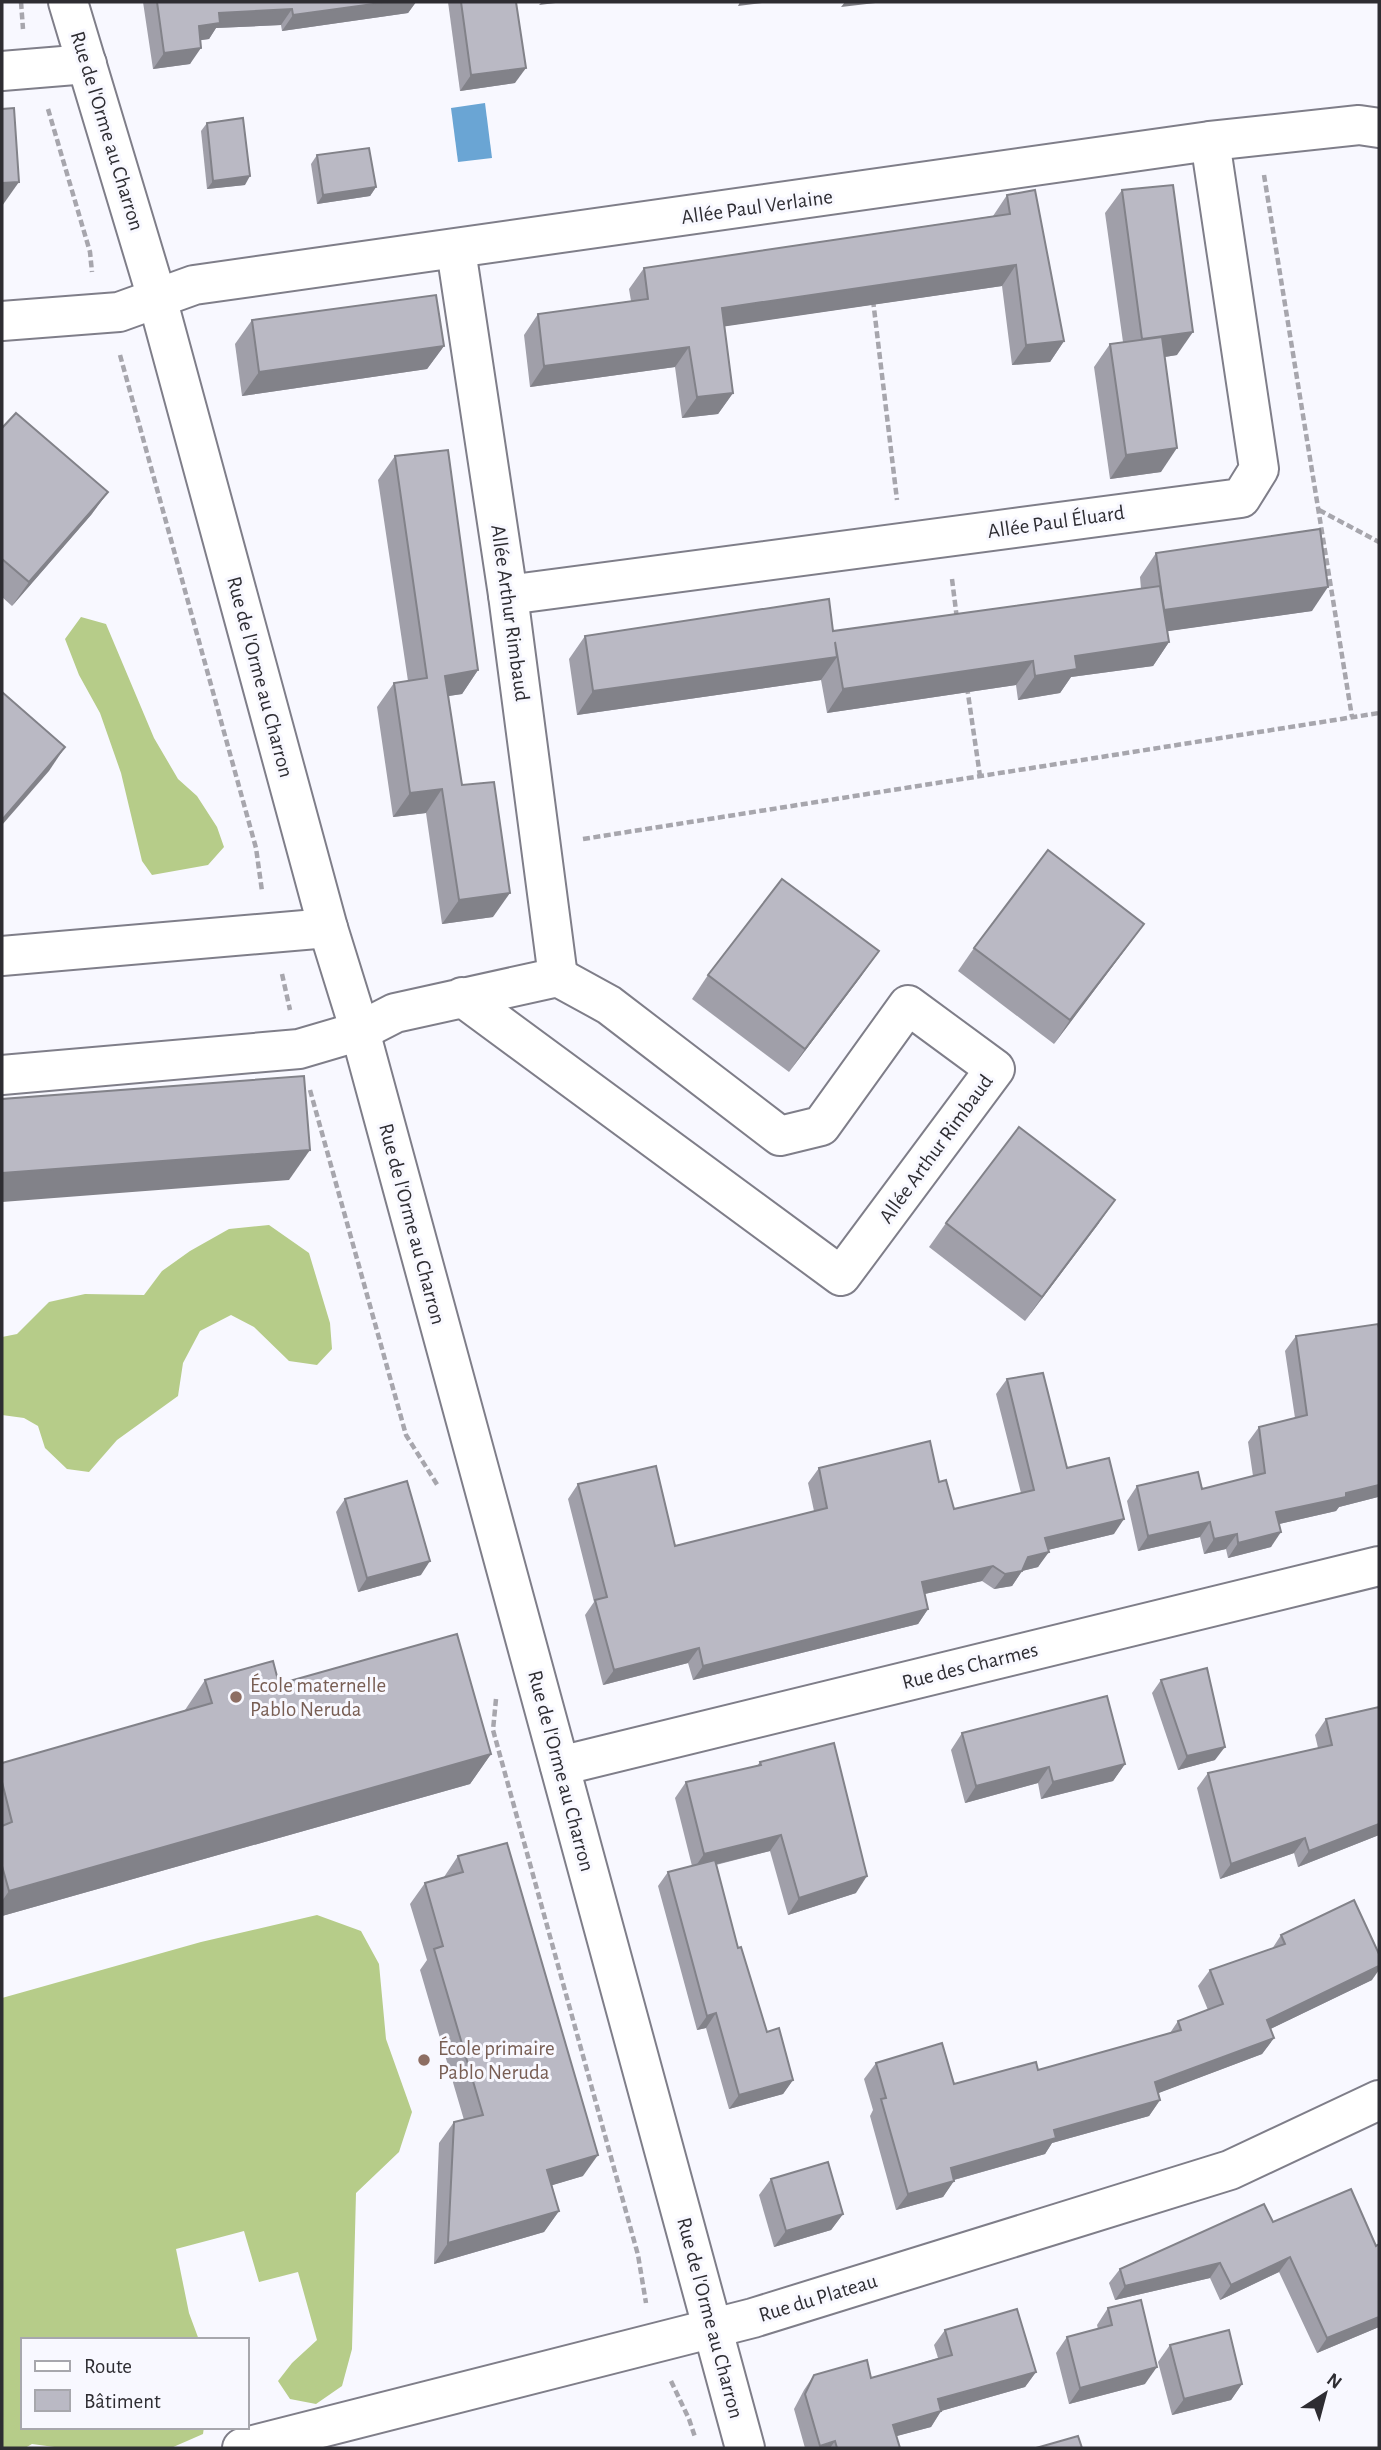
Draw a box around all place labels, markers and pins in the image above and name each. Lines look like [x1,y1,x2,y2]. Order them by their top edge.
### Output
place label: École maternelle Pablo Neruda [250,1673,386,1720]
marker: École maternelle Pablo Neruda [228,1689,244,1705]
place label: École primaire Pablo Neruda [438,2036,555,2083]
marker: École primaire Pablo Neruda [416,2052,432,2068]

